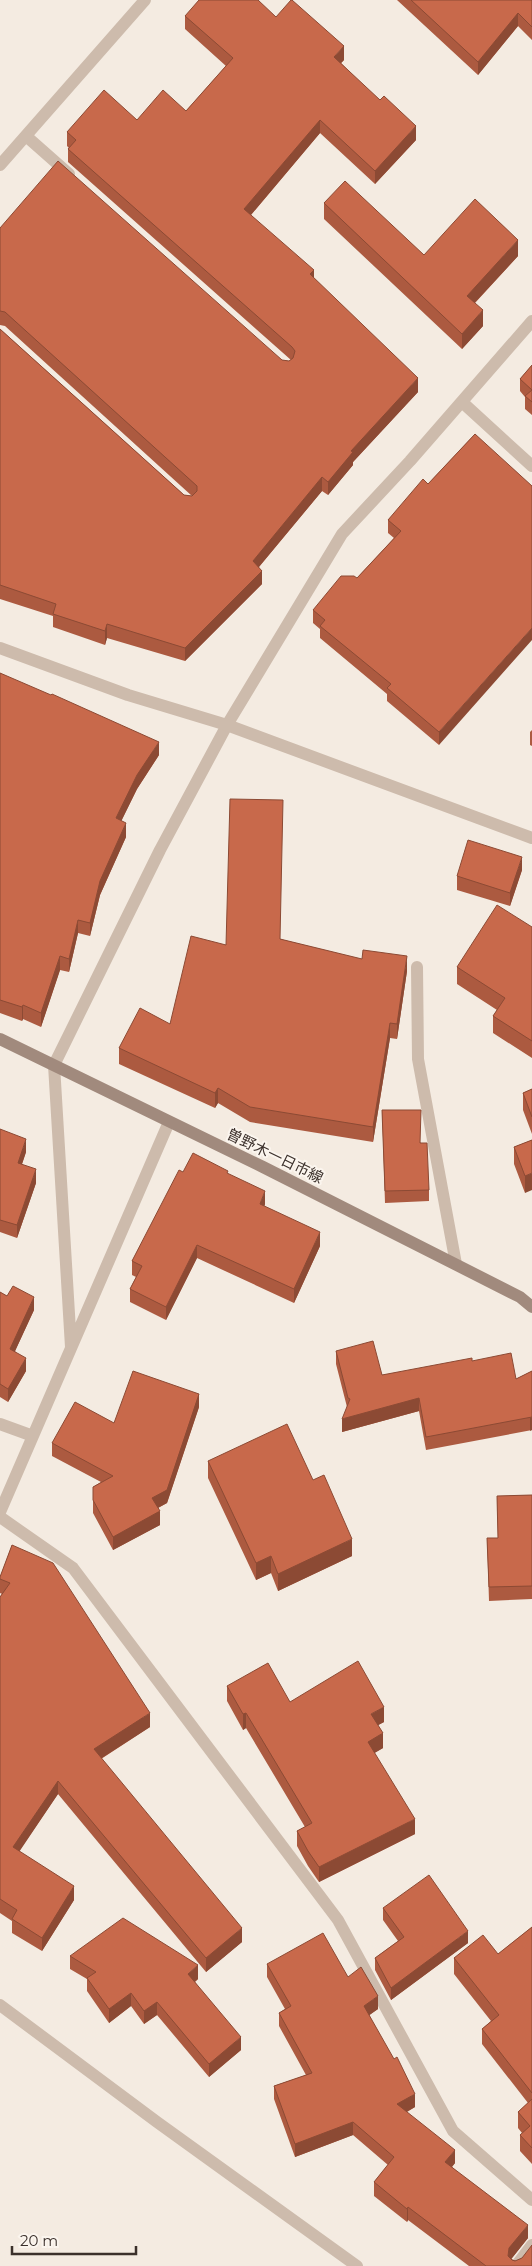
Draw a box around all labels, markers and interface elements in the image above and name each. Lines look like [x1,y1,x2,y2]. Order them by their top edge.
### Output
street label: 曽野木一日市線 [224,1124,327,1187]
scale bar [12,2224,136,2256]
text: 20 m [20,2231,58,2250]

